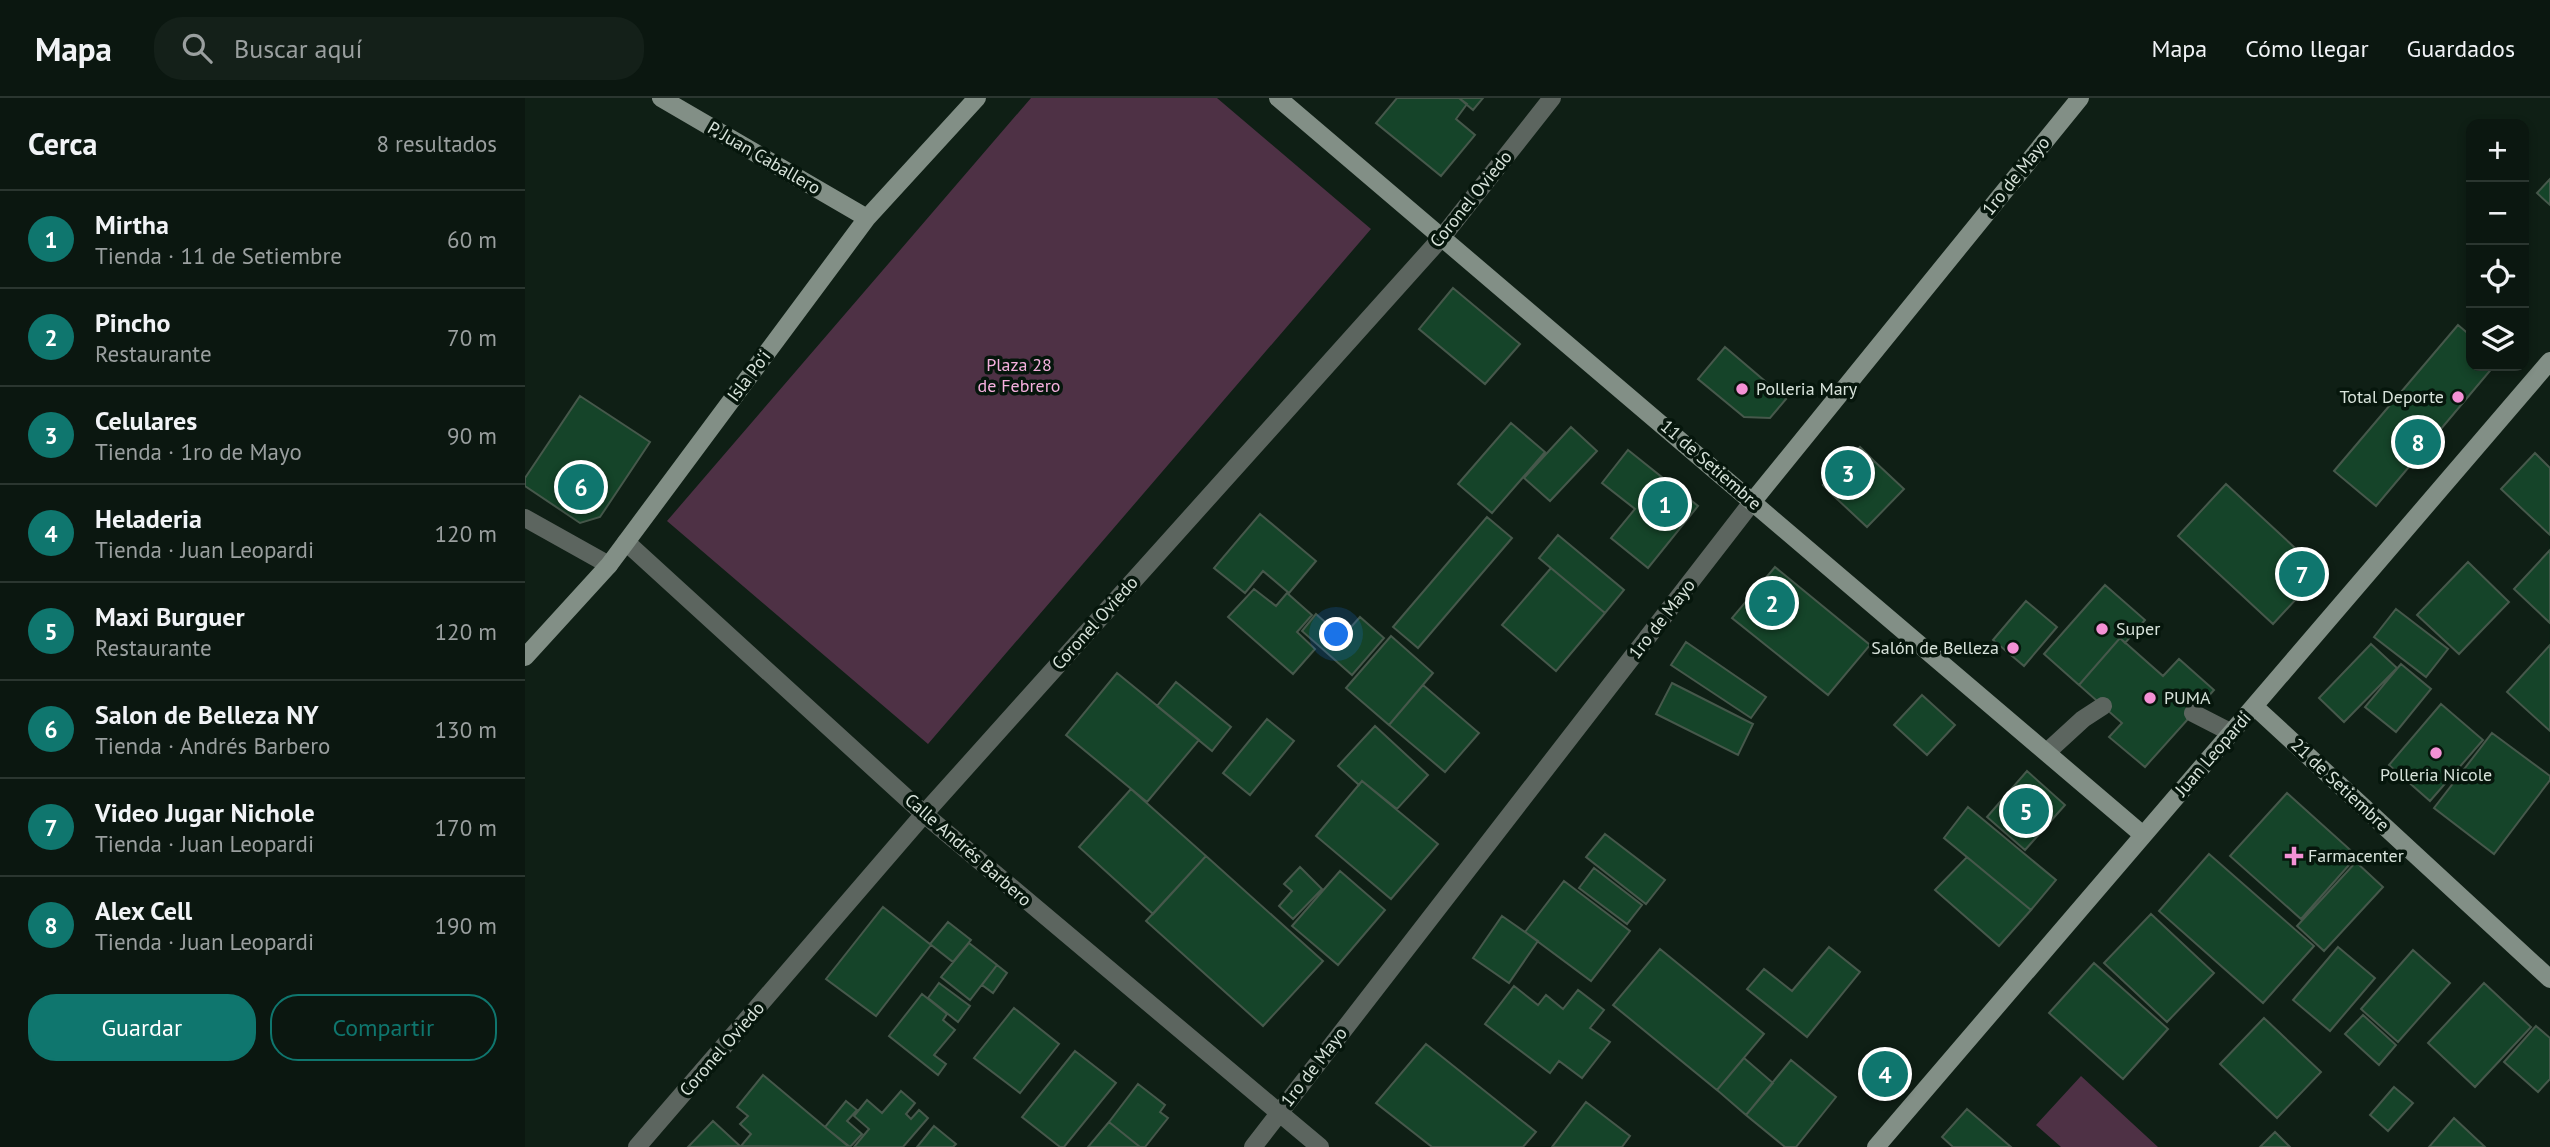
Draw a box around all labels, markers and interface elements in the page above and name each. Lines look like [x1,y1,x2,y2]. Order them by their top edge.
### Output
search box [154,17,644,80]
text: Mapa [35,27,112,70]
icon: search [178,29,216,67]
text: Buscar aquí [234,32,362,65]
text: Mapa [2151,33,2207,64]
text: Cómo llegar [2245,33,2369,64]
text: Guardados [2407,33,2515,64]
street label: P. Juan Caballero [704,116,825,199]
map controls [2466,119,2529,371]
button: + [2466,119,2529,182]
text: Cerca [28,124,97,163]
text: 8 resultados [376,129,497,158]
street label: 1ro de Mayo [1977,132,2054,220]
street label: Coronel Oviedo [1425,146,1517,252]
button: − [2466,182,2529,245]
text: Mirtha [95,208,169,241]
text: 1 [44,225,58,254]
text: 60 m [447,225,497,254]
text: Tienda · 11 de Setiembre [95,241,342,270]
button: locate [2466,245,2529,308]
text: Pincho [95,306,170,339]
button: layers [2466,308,2529,371]
text: 2 [44,323,58,352]
text: 70 m [447,323,497,352]
text: Restaurante [95,339,212,368]
street label: Isla Po'i [722,345,775,406]
park label: Plaza 28 de Febrero [978,353,1060,397]
place label: Polleria Mary [1756,377,1858,400]
marker: Polleria Mary [1734,381,1750,397]
place label: Total Deporte [2340,385,2444,408]
marker: Total Deporte [2450,389,2466,405]
text: Celulares [95,404,197,437]
street label: 11 de Setiembre [1656,415,1766,515]
pin: 8 [2395,416,2441,468]
text: 3 [44,421,58,450]
text: 90 m [447,421,497,450]
text: Tienda · 1ro de Mayo [95,437,302,466]
pin: 3 [1825,447,1871,499]
pin: 6 [558,461,604,513]
pin: 1 [1642,478,1688,530]
text: Heladeria [95,502,202,535]
text: 4 [44,519,58,548]
text: 120 m [435,519,497,548]
text: Tienda · Juan Leopardi [95,535,314,564]
pin: 7 [2279,548,2325,600]
street label: Coronel Oviedo [1047,571,1143,674]
street label: 1ro de Mayo [1623,574,1700,663]
pin: 2 [1749,577,1795,629]
text: Maxi Burguer [95,600,245,633]
text: 5 [44,617,58,646]
text: 120 m [435,617,497,646]
your location [1319,617,1353,651]
place label: Super [2116,617,2160,640]
marker: Super [2094,621,2110,637]
text: Restaurante [95,633,212,662]
place label: Salón de Belleza [1871,636,1999,659]
marker: Salón de Belleza [2005,640,2021,656]
place label: PUMA [2164,686,2211,709]
marker: PUMA [2142,690,2158,706]
text: Salon de Belleza NY [95,698,319,731]
street label: Juan Leopardi [2169,707,2256,801]
text: 6 [44,715,58,744]
text: 130 m [435,715,497,744]
text: Tienda · Andrés Barbero [95,731,330,760]
street label: 21 de Setiembre [2286,733,2394,836]
marker: Polleria Nicole [2428,745,2444,761]
place label: Polleria Nicole [2380,763,2492,786]
pin: 5 [2003,785,2049,837]
street label: Calle Andrés Barbero [900,788,1037,911]
text: Video Jugar Nichole [95,796,315,829]
text: 7 [44,813,58,842]
text: 170 m [435,813,497,842]
text: Tienda · Juan Leopardi [95,829,314,858]
place label: Farmacenter [2308,844,2404,867]
marker: Farmacenter [2286,848,2302,864]
text: Alex Cell [95,894,192,927]
text: 8 [44,911,58,940]
text: 190 m [435,911,497,940]
text: Tienda · Juan Leopardi [95,927,314,956]
button: Guardar [28,994,256,1061]
button: Compartir [270,994,497,1061]
street label: Coronel Oviedo [674,997,769,1101]
street label: 1ro de Mayo [1275,1022,1352,1111]
pin: 4 [1862,1048,1908,1100]

